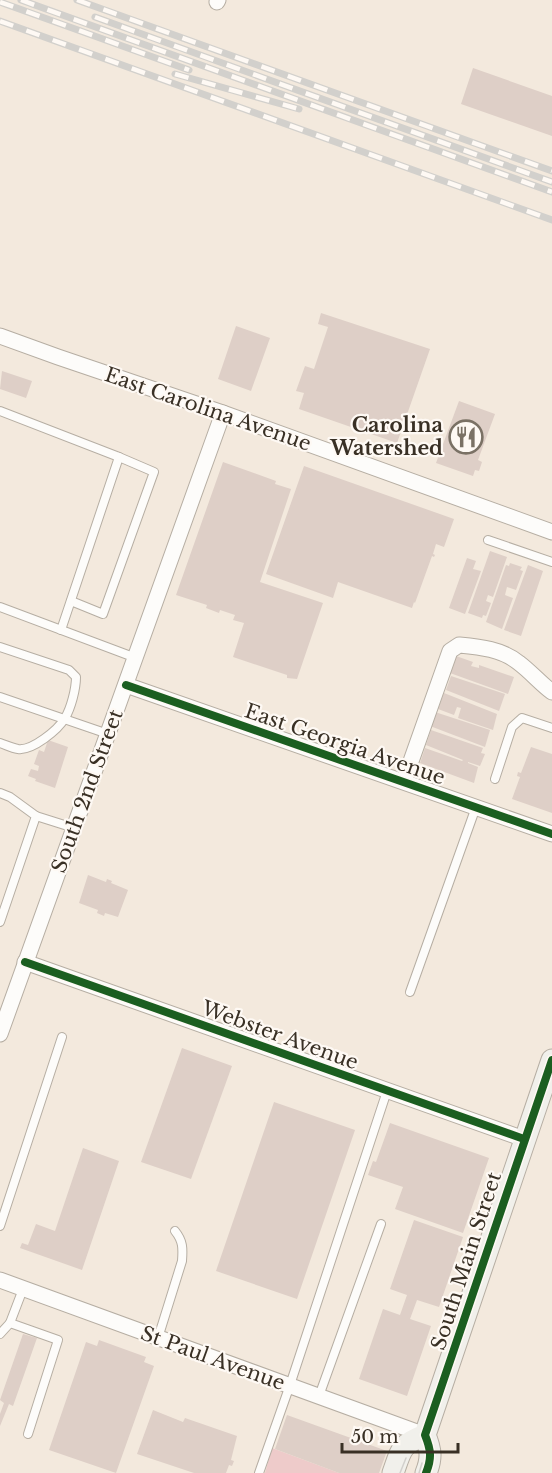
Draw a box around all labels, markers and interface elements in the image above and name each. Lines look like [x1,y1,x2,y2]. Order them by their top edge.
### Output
street label: East Carolina Avenue [102,362,314,456]
place label: Carolina Watershed [329,413,444,460]
restaurant icon: Carolina Watershed [448,419,484,455]
street label: East Georgia Avenue [242,698,448,790]
street label: South 2nd Street [46,706,128,876]
street label: Webster Avenue [198,995,362,1074]
street label: South Main Street [426,1169,506,1353]
street label: St Paul Avenue [138,1321,288,1395]
scale bar [342,1416,458,1454]
text: 50 m [351,1426,399,1448]

